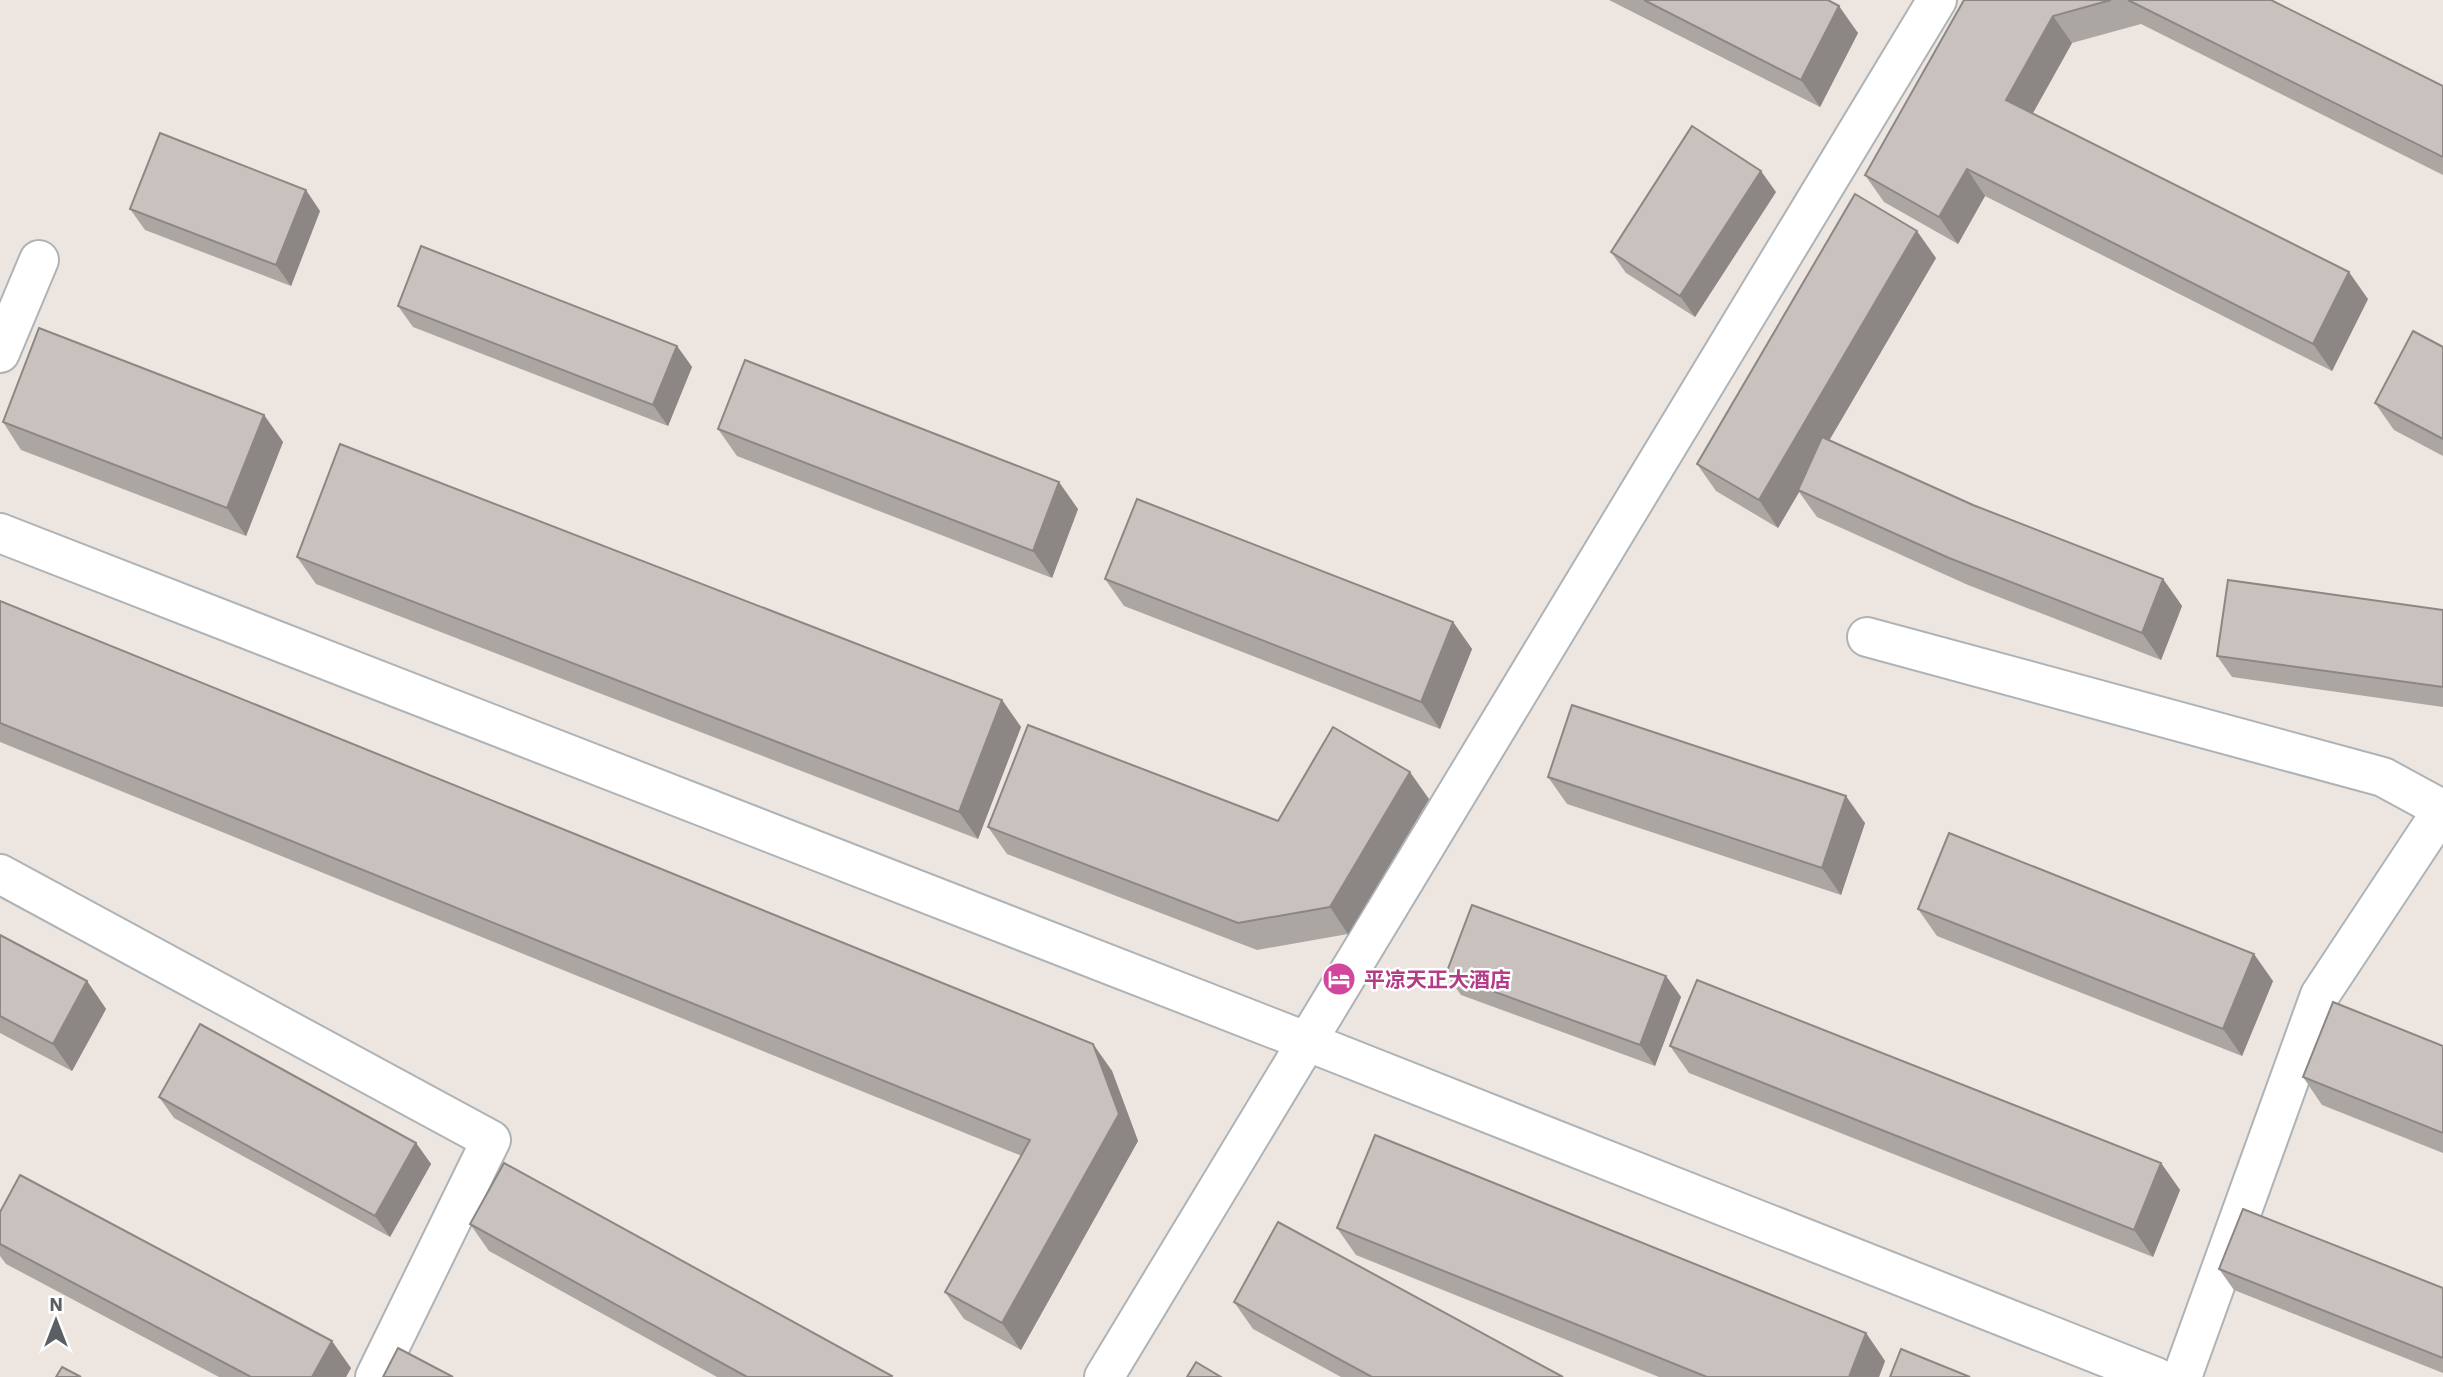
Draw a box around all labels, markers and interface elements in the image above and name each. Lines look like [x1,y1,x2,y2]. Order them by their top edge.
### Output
hotel icon: 平凉天正大酒店 [1320,960,1358,998]
place label: 平凉天正大酒店 [1364,965,1511,993]
north arrow [21,1286,91,1356]
text: N [49,1292,63,1316]

